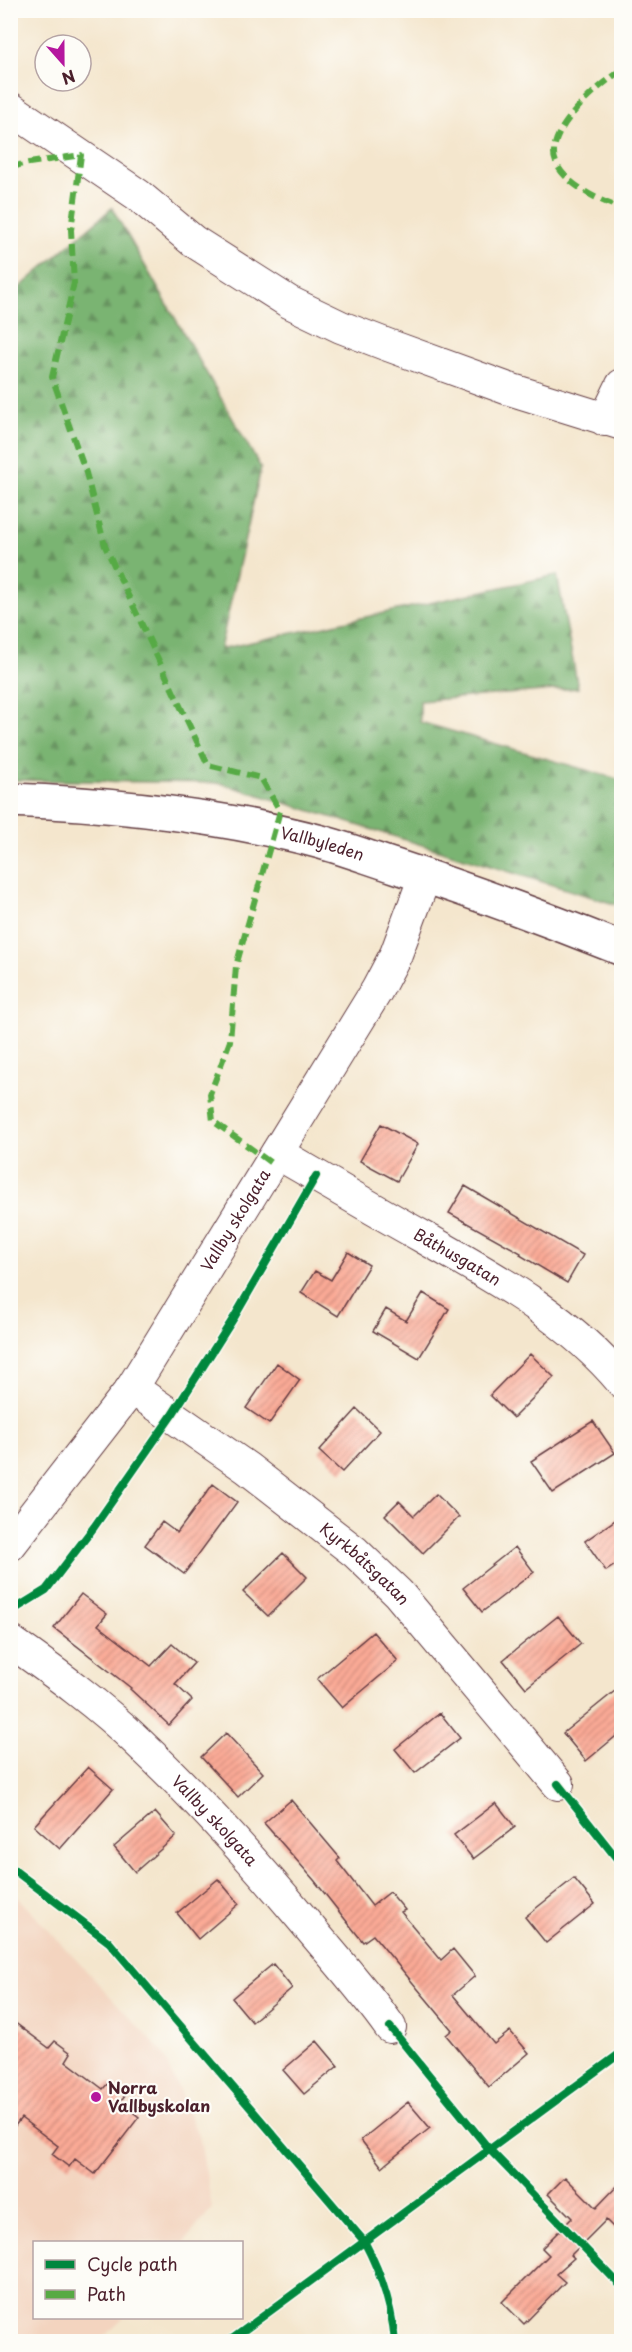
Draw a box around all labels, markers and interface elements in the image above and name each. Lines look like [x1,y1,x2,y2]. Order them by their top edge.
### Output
north arrow [33,33,93,93]
text: N [59,64,79,91]
street label: Vallbyleden [278,819,368,866]
street label: Vallby skolgata [194,1164,275,1275]
street label: Båthusgatan [410,1221,506,1291]
street label: Kyrkbåtsgatan [315,1516,416,1610]
street label: Vallby skolgata [167,1769,264,1870]
place label: Norra Vallbyskolan [108,2075,210,2117]
marker: Norra Vallbyskolan [89,2090,103,2104]
legend [33,2241,243,2319]
text: Cycle path [87,2250,178,2277]
text: Path [87,2280,126,2307]

